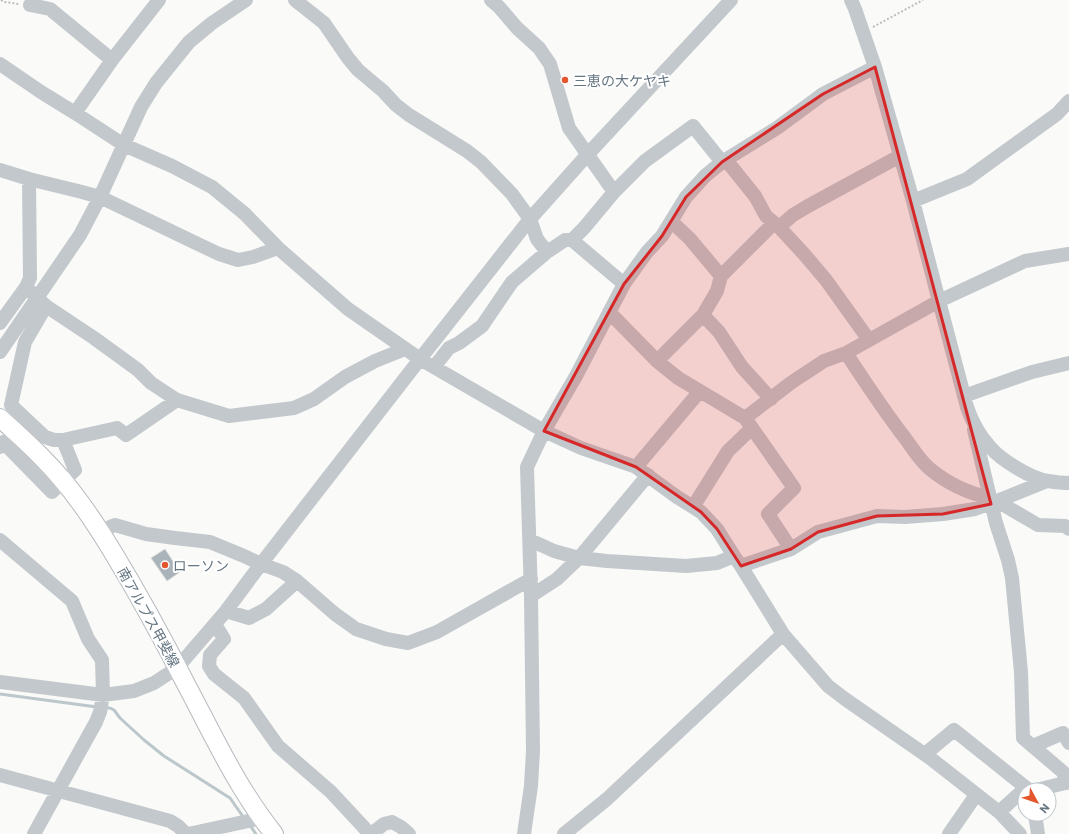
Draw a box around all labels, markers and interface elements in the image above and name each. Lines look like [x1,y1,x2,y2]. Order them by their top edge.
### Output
place label: 三恵の大ケヤキ [573,72,671,89]
marker: 三恵の大ケヤキ [560,75,570,85]
place label: ローソン [173,557,229,574]
marker: ローソン [160,560,170,570]
street label: 南アルプス甲斐線 [114,564,184,670]
north arrow [1017,782,1057,822]
text: N [1037,801,1053,816]

